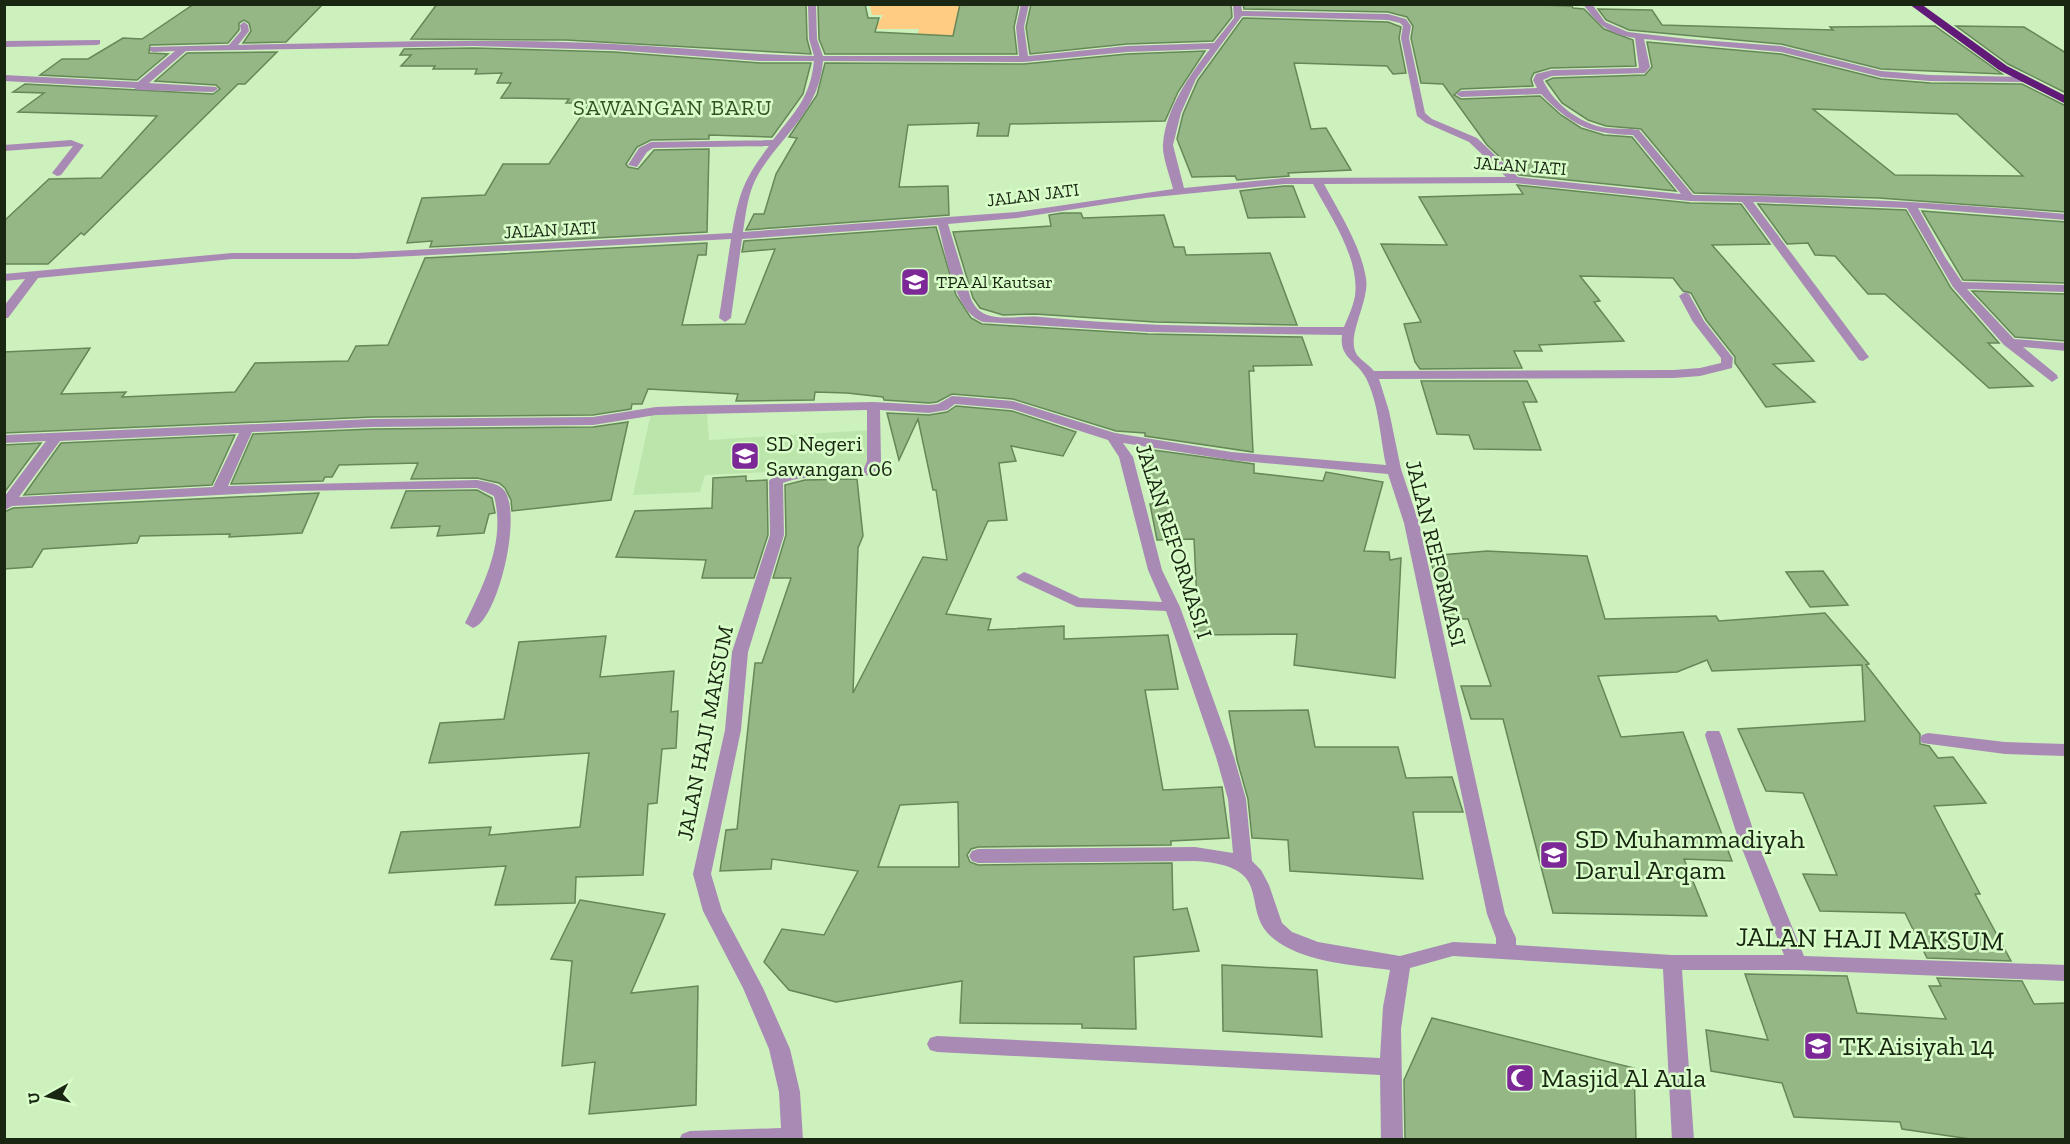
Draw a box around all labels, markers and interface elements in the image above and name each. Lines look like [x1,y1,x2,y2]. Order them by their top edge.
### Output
district label: SAWANGAN BARU [573,94,773,121]
street label: JALAN JATI [1473,152,1567,180]
street label: JALAN JATI [986,178,1081,212]
street label: JALAN JATI [503,217,597,243]
school or university icon: TPA Al Kautsar [899,266,931,298]
place label: TPA Al Kautsar [936,271,1053,293]
place label: SD Negeri Sawangan 06 [766,430,893,482]
school or university icon: SD Negeri Sawangan 06 [729,440,761,472]
street label: JALAN REFORMASI I [1130,440,1218,642]
street label: JALAN REFORMASI [1400,457,1472,649]
street label: JALAN HAJI MAKSUM [671,623,739,843]
place label: SD Muhammadiyah Darul Arqam [1575,823,1805,886]
school or university icon: SD Muhammadiyah Darul Arqam [1538,839,1570,871]
street label: JALAN HAJI MAKSUM [1736,921,2004,957]
school or university icon: TK Aisiyah 14 [1802,1030,1834,1062]
place label: TK Aisiyah 14 [1839,1030,1995,1062]
mosque icon: Masjid Al Aula [1504,1062,1536,1094]
place label: Masjid Al Aula [1541,1062,1706,1094]
north arrow [18,1066,78,1126]
text: U [23,1091,44,1105]

